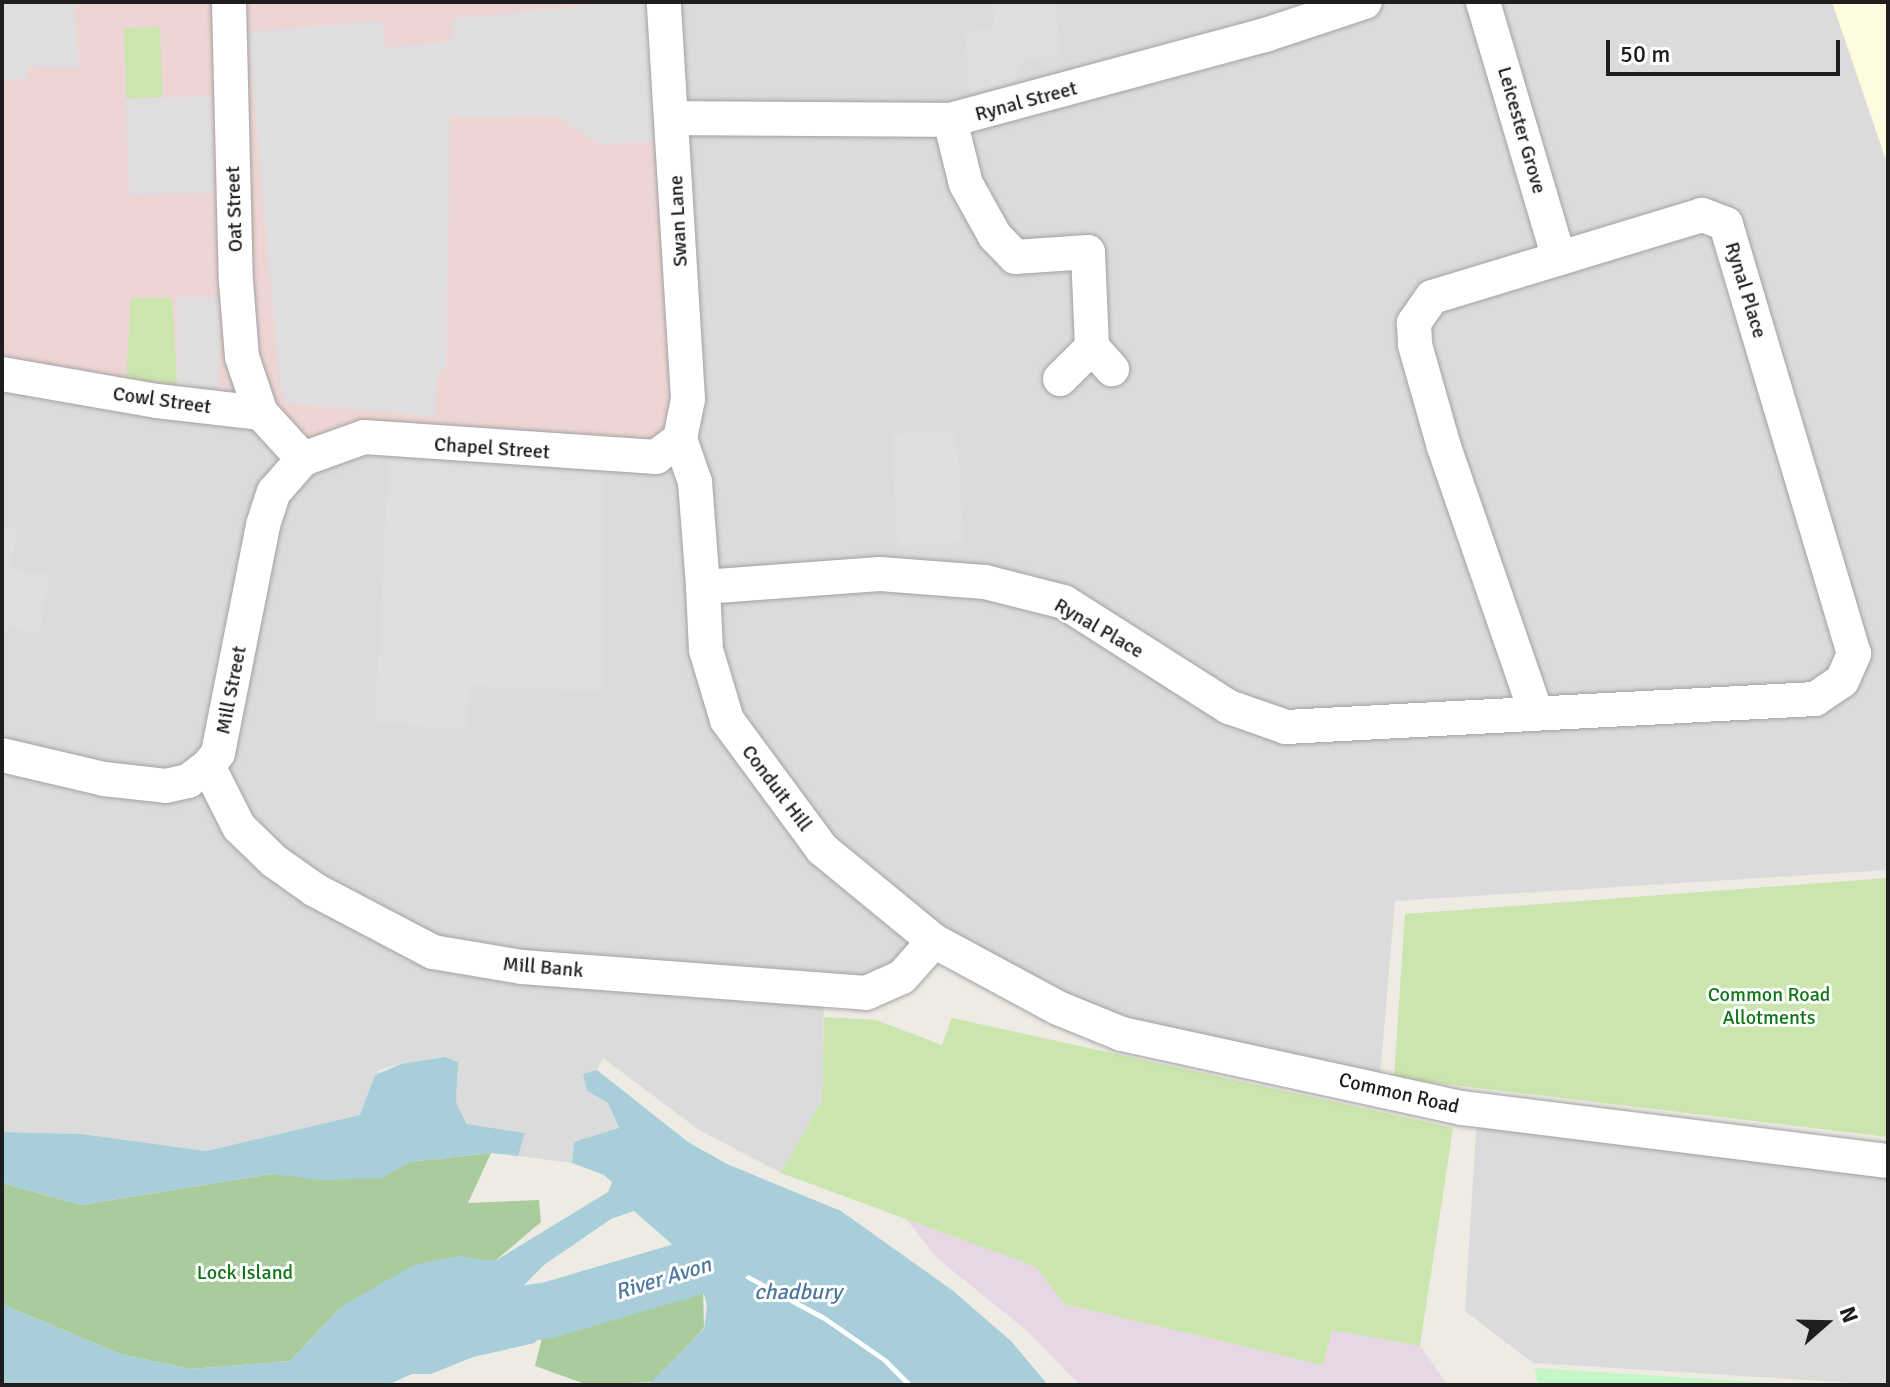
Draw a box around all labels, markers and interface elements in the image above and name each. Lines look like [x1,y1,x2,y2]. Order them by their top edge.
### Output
scale bar [1610,24,1844,74]
text: 50 m [1620,39,1670,69]
street label: Leicester Grove [1492,64,1552,196]
street label: Rynal Street [972,76,1080,126]
street label: Oat Street [221,165,247,253]
street label: Swan Lane [664,175,692,267]
street label: Rynal Place [1720,239,1772,341]
street label: Cowl Street [111,381,213,419]
street label: Chapel Street [433,432,551,464]
street label: Rynal Place [1050,593,1148,663]
street label: Mill Street [211,644,251,736]
street label: Conduit Hill [737,740,817,836]
street label: Mill Bank [502,952,584,982]
park label: Common Road Allotments [1708,983,1830,1030]
street label: Common Road [1337,1068,1461,1118]
water label: River Avon [612,1251,714,1305]
park label: Lock Island [197,1260,293,1284]
water label: chadbury [754,1279,842,1305]
north arrow [1786,1283,1866,1363]
text: N [1834,1303,1864,1326]

